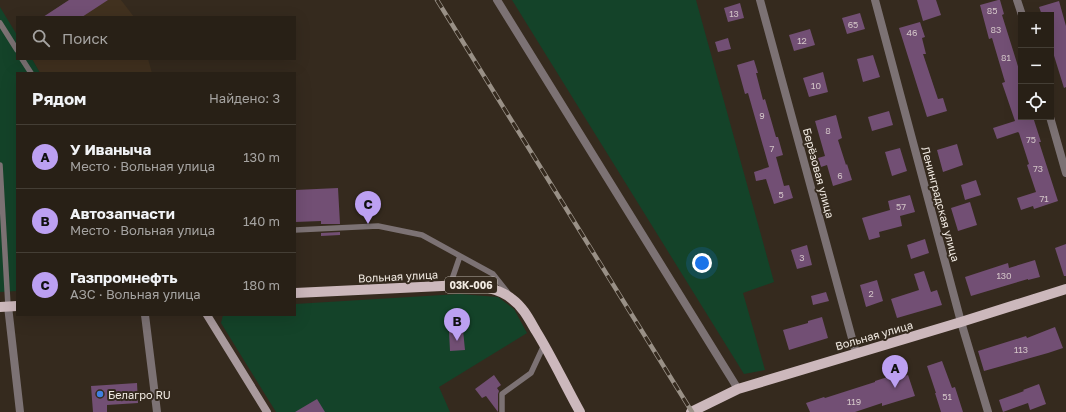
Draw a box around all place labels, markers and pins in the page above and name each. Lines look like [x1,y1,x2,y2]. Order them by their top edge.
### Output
pin: C [355,191,381,224]
pin: B [444,308,470,341]
pin: A [882,355,908,388]
place label: Белагро RU [108,388,171,401]
marker: Белагро RU [95,389,105,399]

